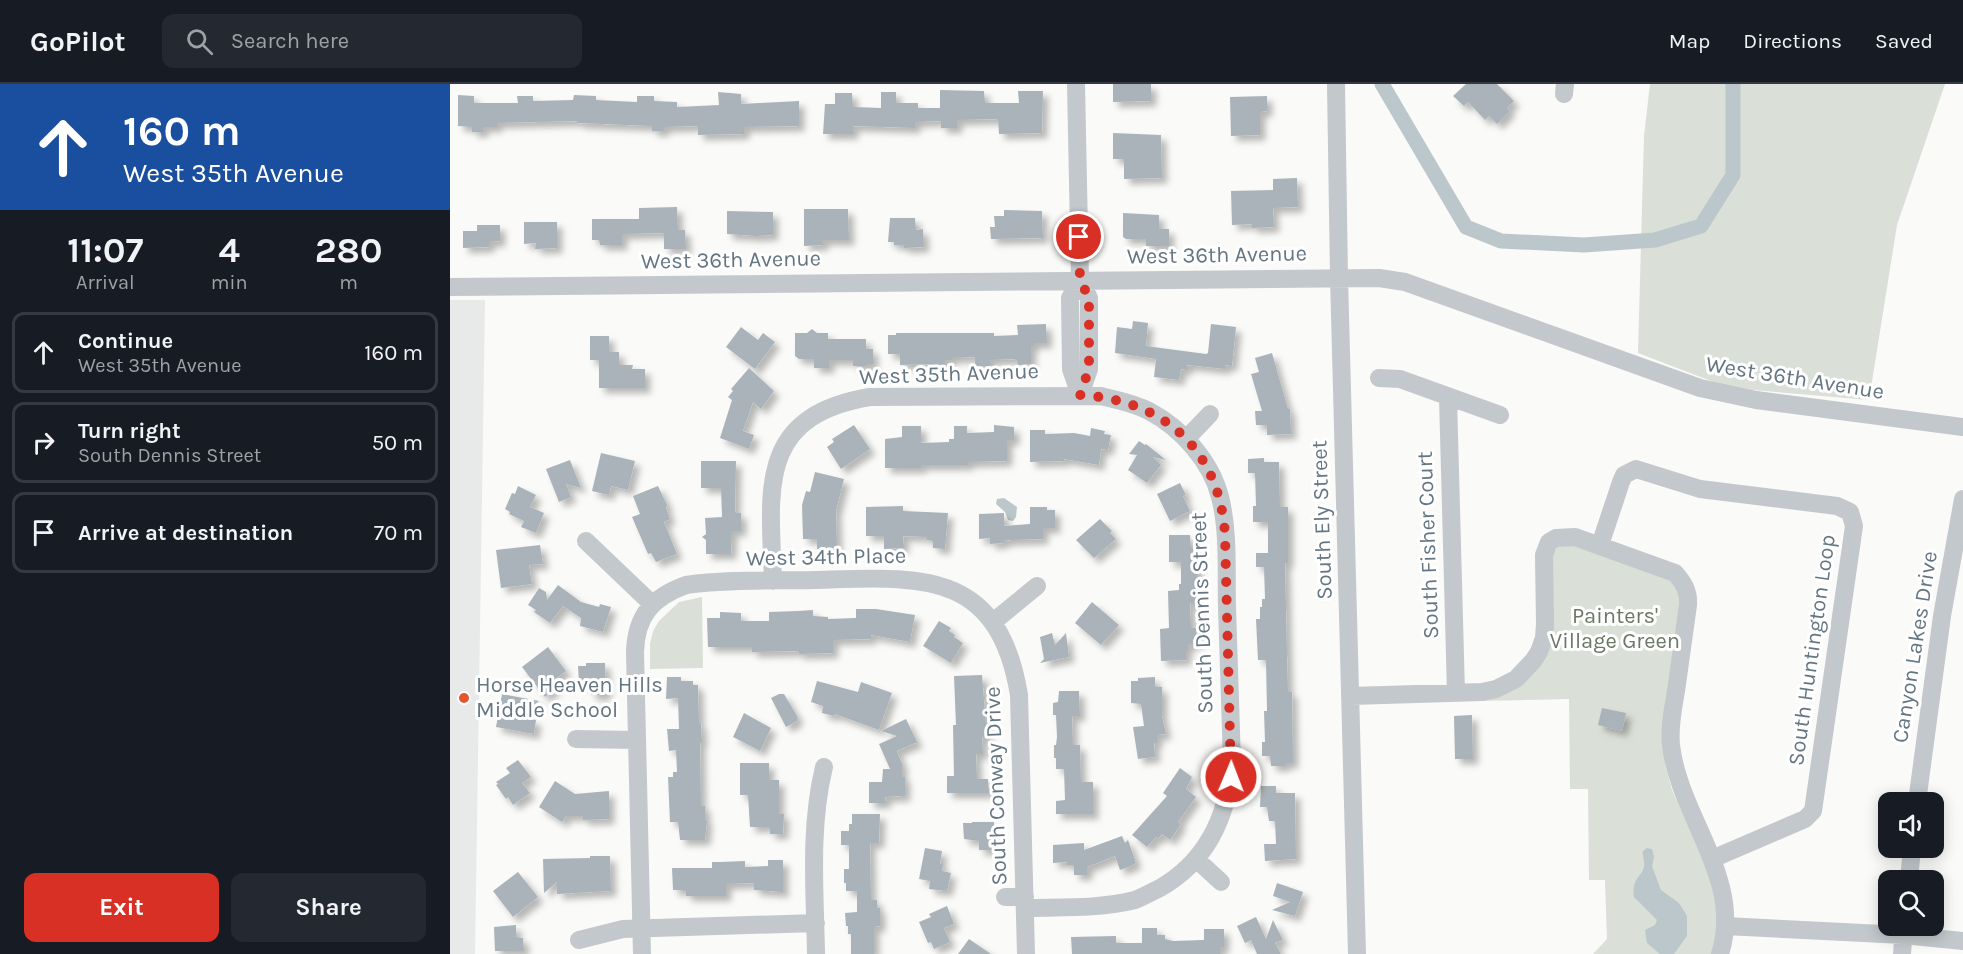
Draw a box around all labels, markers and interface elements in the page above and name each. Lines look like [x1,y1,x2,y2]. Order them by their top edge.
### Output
search box [162,14,582,68]
text: GoPilot [30,25,126,58]
icon: search [183,25,216,58]
text: Search here [231,28,349,54]
text: Map [1669,29,1710,53]
text: Directions [1743,29,1842,53]
text: Saved [1875,29,1933,53]
text: 160 m [123,106,241,156]
icon: ahead [24,108,102,186]
text: West 35th Avenue [123,157,344,189]
pin [1053,211,1104,262]
icon: arrive [1062,220,1095,253]
text: 11:07 [67,229,143,271]
text: 4 [218,229,240,271]
text: 280 [315,229,383,271]
street label: West 36th Avenue [1127,240,1307,270]
street label: West 36th Avenue [641,245,821,275]
text: Arrival [76,271,135,294]
text: min [211,271,247,294]
text: m [339,271,358,294]
text: Continue [78,328,173,354]
icon: ahead [27,336,60,369]
text: 160 m [364,340,423,366]
street label: West 36th Avenue [1704,351,1886,405]
text: West 35th Avenue [78,354,242,377]
street label: West 35th Avenue [859,358,1039,390]
text: Turn right [78,418,181,444]
icon: right [27,426,60,459]
text: 50 m [372,430,423,456]
street label: South Ely Street [1306,440,1338,600]
text: South Dennis Street [78,444,261,467]
street label: South Fisher Court [1412,451,1444,639]
street label: South Dennis Street [1185,512,1219,714]
icon: arrive [27,516,60,549]
text: Arrive at destination [78,520,293,546]
text: 70 m [374,520,423,546]
street label: South Huntington Loop [1783,533,1841,767]
street label: West 34th Place [746,543,906,571]
street label: Canyon Lakes Drive [1887,549,1943,745]
park label: Painters' Village Green [1550,603,1680,654]
place label: Horse Heaven Hills Middle School [476,672,663,723]
street label: South Conway Drive [980,686,1012,886]
marker: Horse Heaven Hills Middle School [457,691,471,705]
position arrow [1199,745,1263,809]
map controls [1878,792,1944,936]
button: sound [1878,792,1944,858]
button: search [1878,870,1944,936]
button: Exit [24,873,219,942]
button: Share [231,873,426,942]

